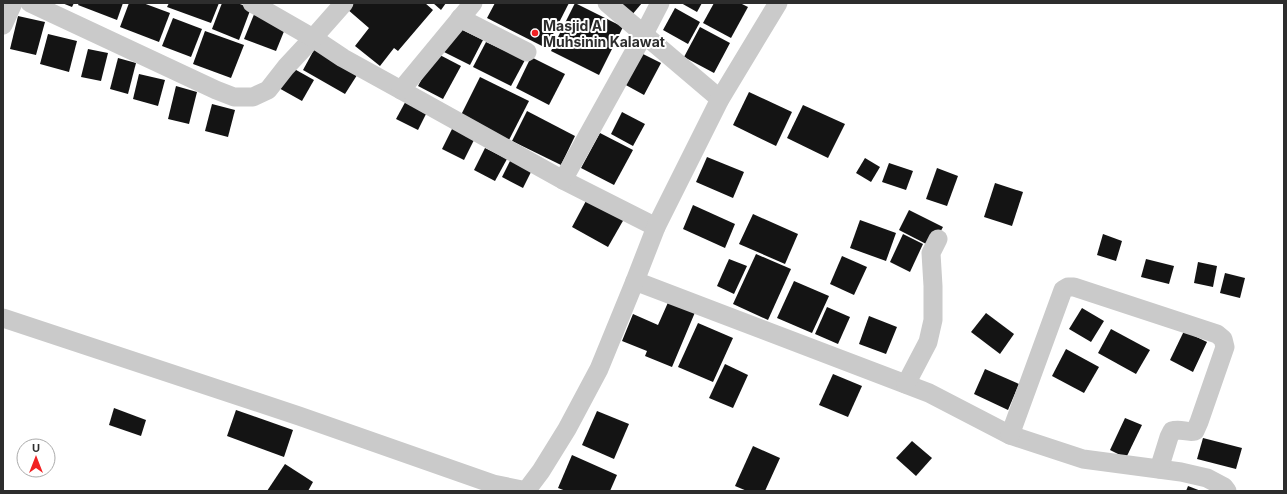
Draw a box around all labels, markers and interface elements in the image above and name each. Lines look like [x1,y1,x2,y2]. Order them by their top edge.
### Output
place label: Masjid Al Muhsinin Kalawat [543,17,665,50]
marker: Masjid Al Muhsinin Kalawat [530,28,540,38]
north arrow [16,438,56,478]
text: U [32,441,40,455]

